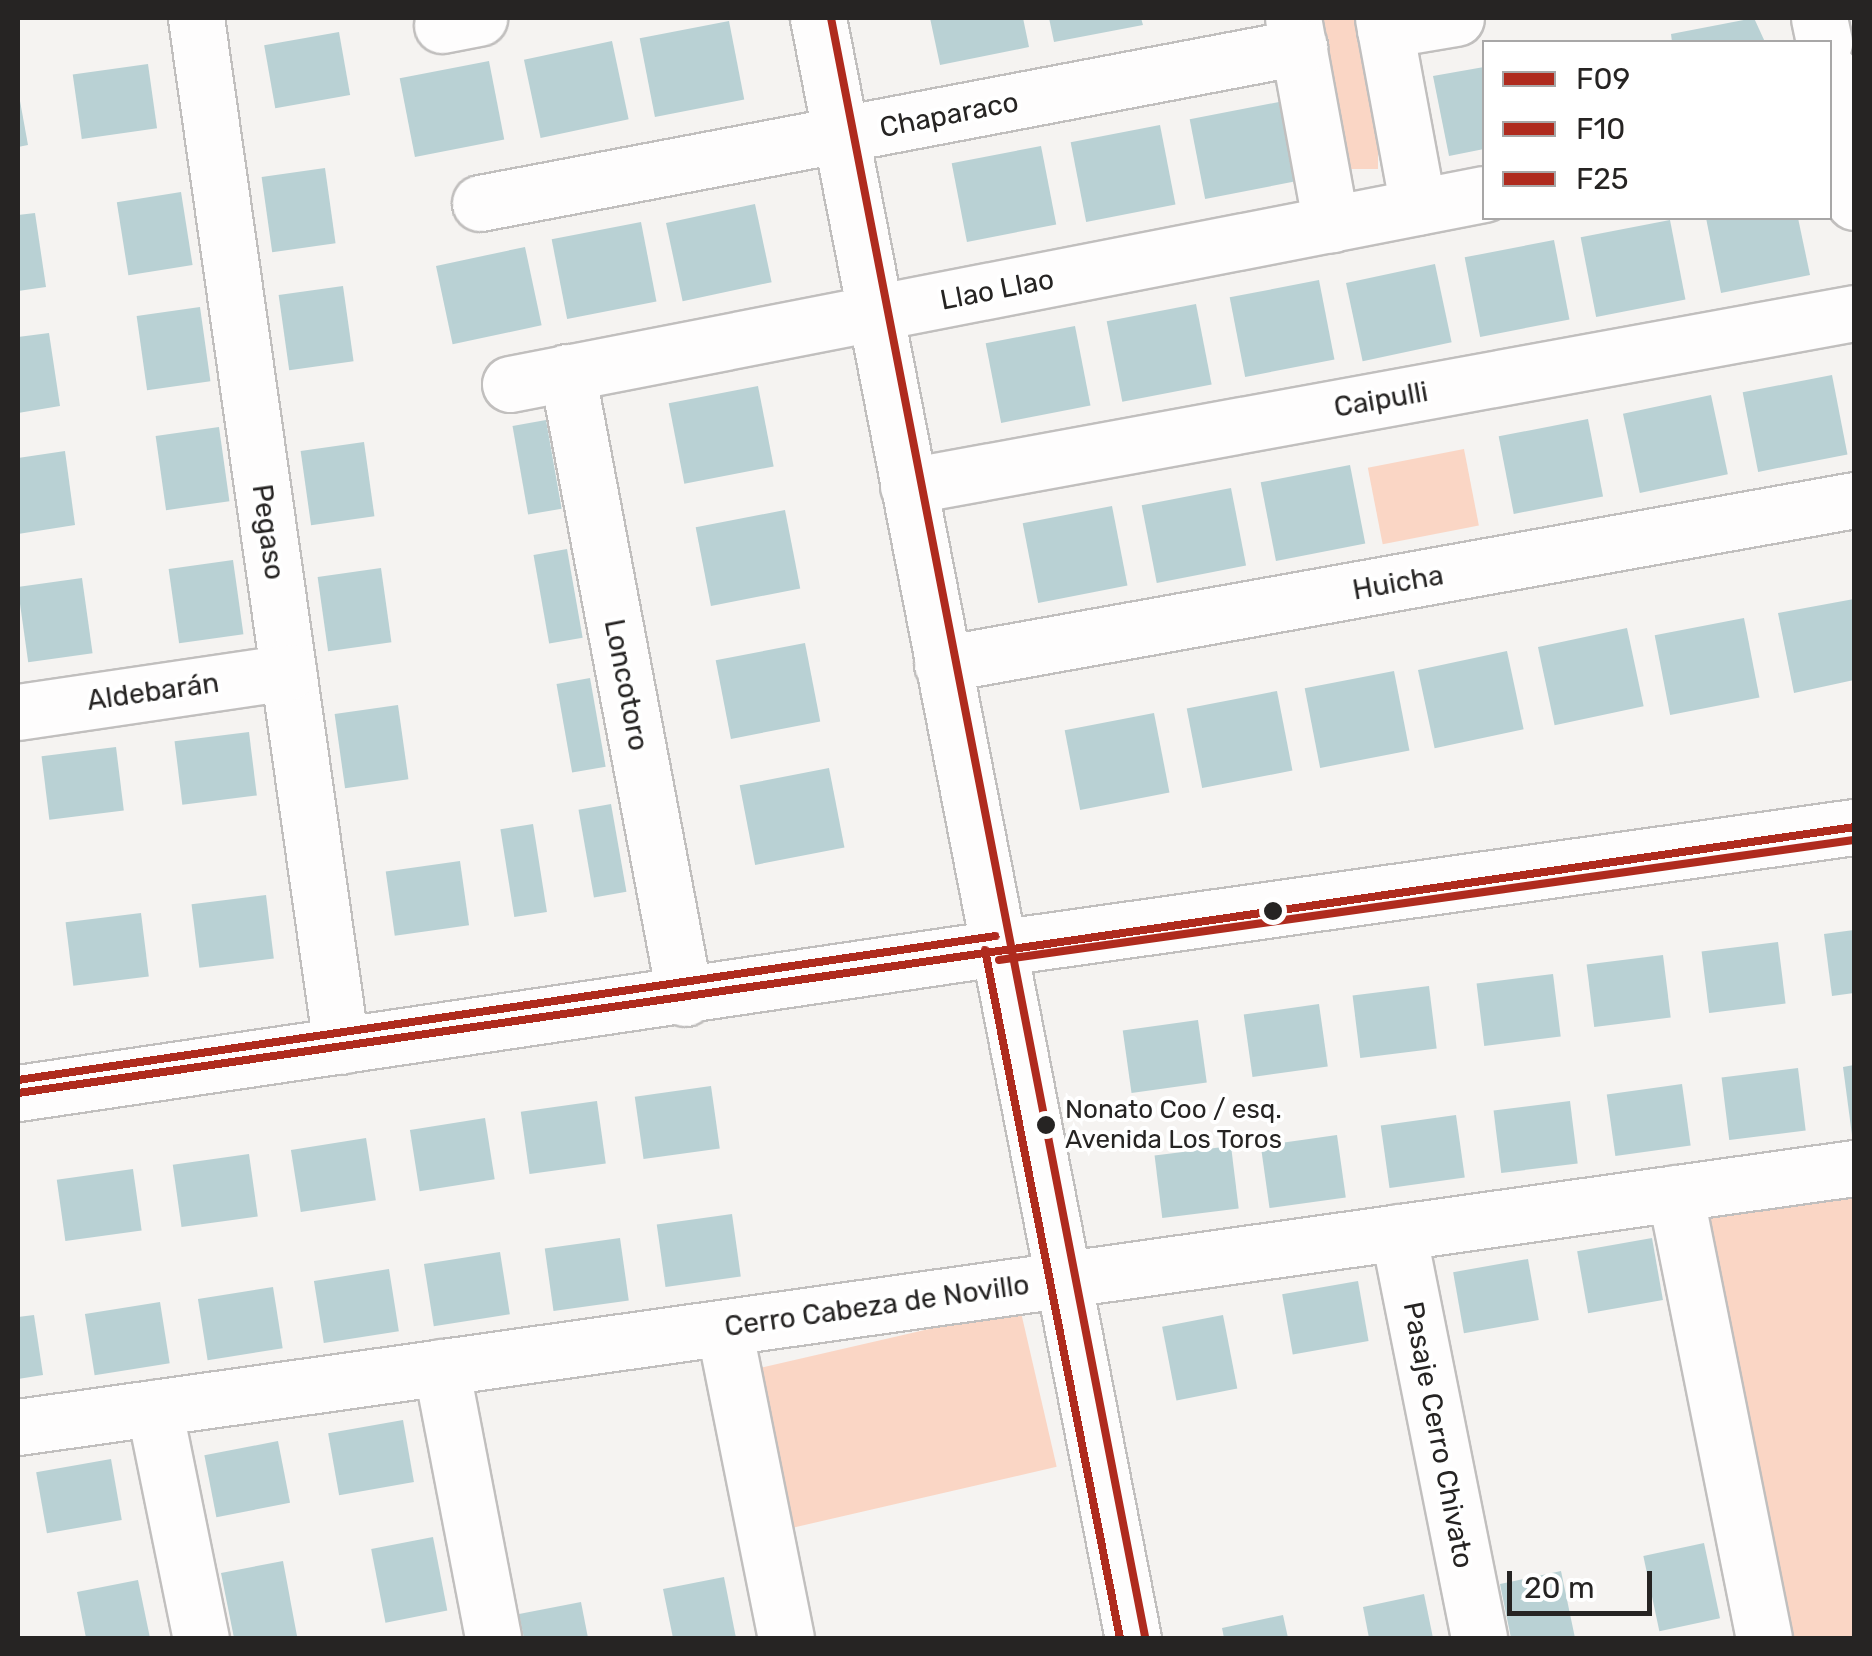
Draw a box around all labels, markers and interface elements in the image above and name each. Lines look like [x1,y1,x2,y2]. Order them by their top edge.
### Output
legend [1482,40,1832,220]
text: F09 [1576,61,1630,97]
street label: Chaparaco [877,85,1021,145]
text: F10 [1576,111,1625,147]
text: F25 [1576,161,1629,197]
street label: Llao Llao [937,263,1057,317]
street label: Caipulli [1331,375,1431,425]
street label: Pegaso [245,482,291,582]
street label: Huicha [1350,559,1446,607]
street label: Loncotoro [597,616,655,754]
street label: Aldebarán [85,666,221,718]
unlabelled marker [1263,901,1283,921]
place label: Nonato Coo / esq. Avenida Los Toros [1065,1094,1283,1156]
marker: Nonato Coo / esq. Avenida Los Toros [1036,1115,1056,1135]
street label: Cerro Cabeza de Novillo [722,1268,1032,1344]
street label: Pasaje Cerro Chivato [1396,1299,1480,1571]
scale bar [1512,1551,1657,1613]
text: 20 m [1524,1570,1595,1606]

